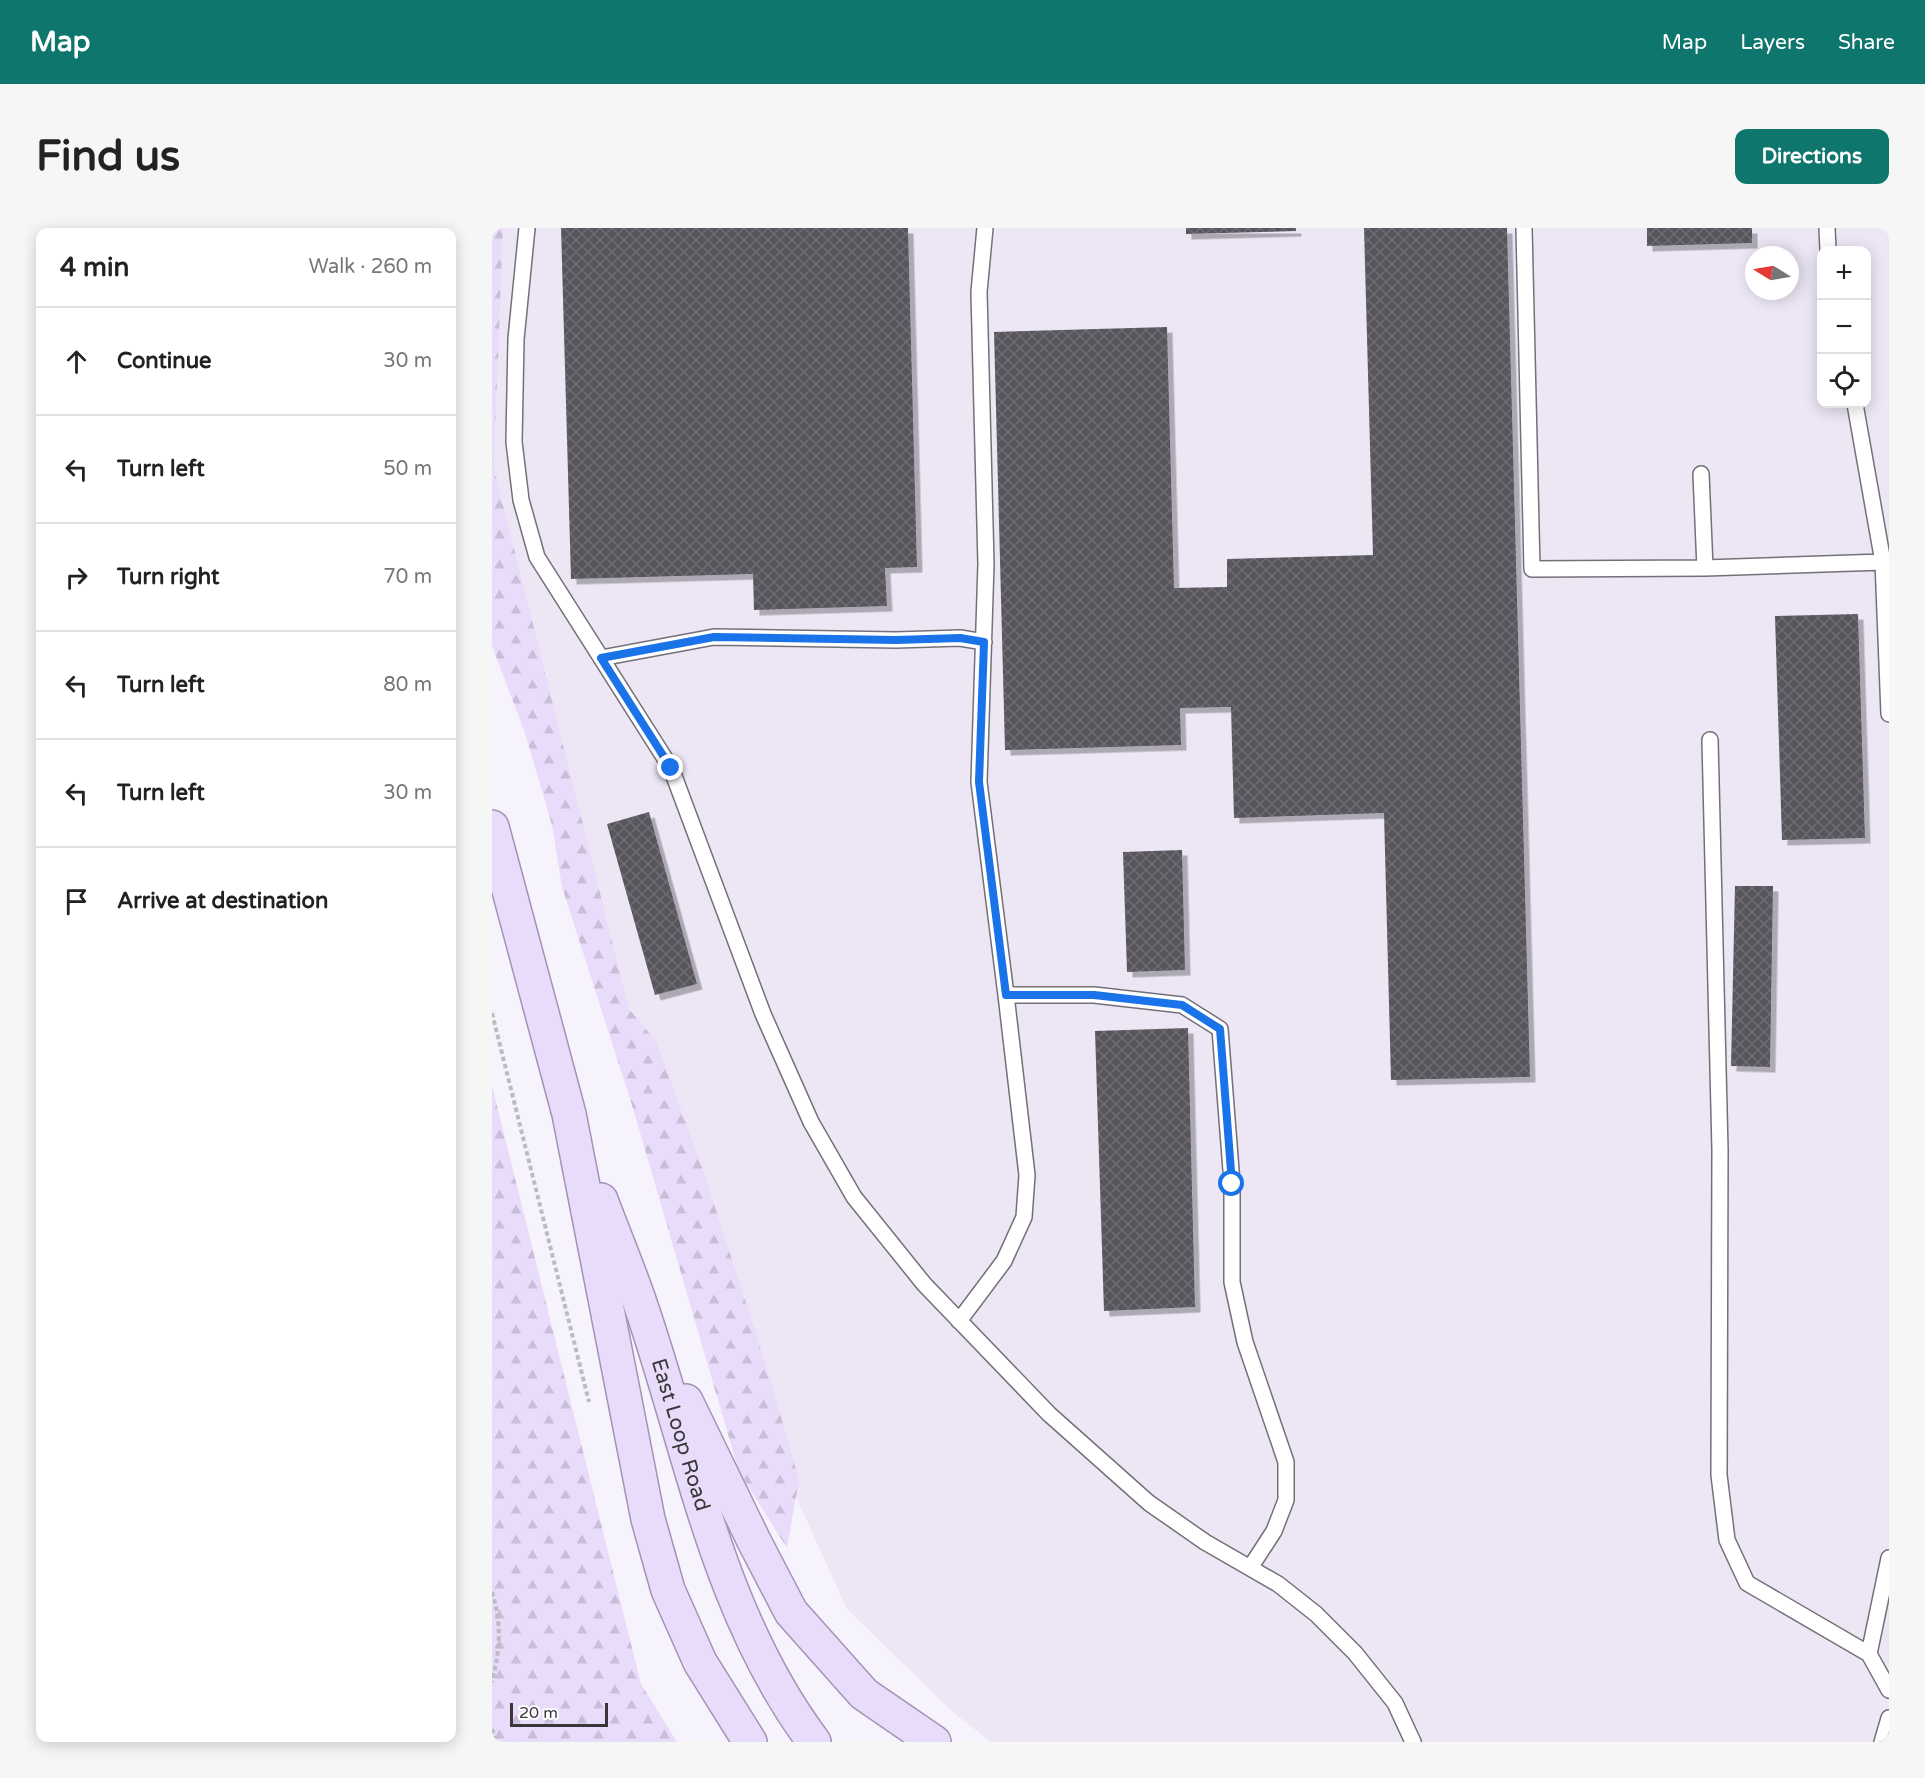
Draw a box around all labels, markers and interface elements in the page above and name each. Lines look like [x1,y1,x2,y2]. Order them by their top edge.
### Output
text: Map [30,25,90,59]
text: Map [1662,30,1707,55]
text: Layers [1740,30,1805,55]
text: Share [1838,30,1895,55]
button: Directions [1735,129,1889,184]
text: Find us [36,131,180,182]
north arrow [1745,246,1799,300]
map controls [1817,246,1871,408]
button: + [1817,246,1871,300]
text: 4 min [60,252,129,283]
text: Walk · 260 m [309,255,432,279]
button: − [1817,300,1871,354]
icon: ahead [60,345,93,378]
text: Continue [117,348,212,374]
text: 30 m [383,349,432,373]
button: locate [1817,354,1871,408]
icon: left [60,453,93,486]
text: Turn left [117,456,205,482]
text: 50 m [383,457,432,481]
icon: right [60,561,93,594]
text: Turn right [117,564,219,590]
text: 70 m [383,565,432,589]
icon: left [60,669,93,702]
text: Turn left [117,672,205,698]
text: 80 m [383,673,432,697]
route end [657,754,683,780]
icon: left [60,777,93,810]
text: Turn left [117,780,205,806]
text: 30 m [383,781,432,805]
icon: arrive [60,885,93,918]
text: Arrive at destination [117,888,328,914]
route start [1218,1170,1244,1196]
street label: East Loop Road [646,1355,715,1514]
scale bar [510,1700,608,1728]
text: 20 m [519,1703,558,1723]

